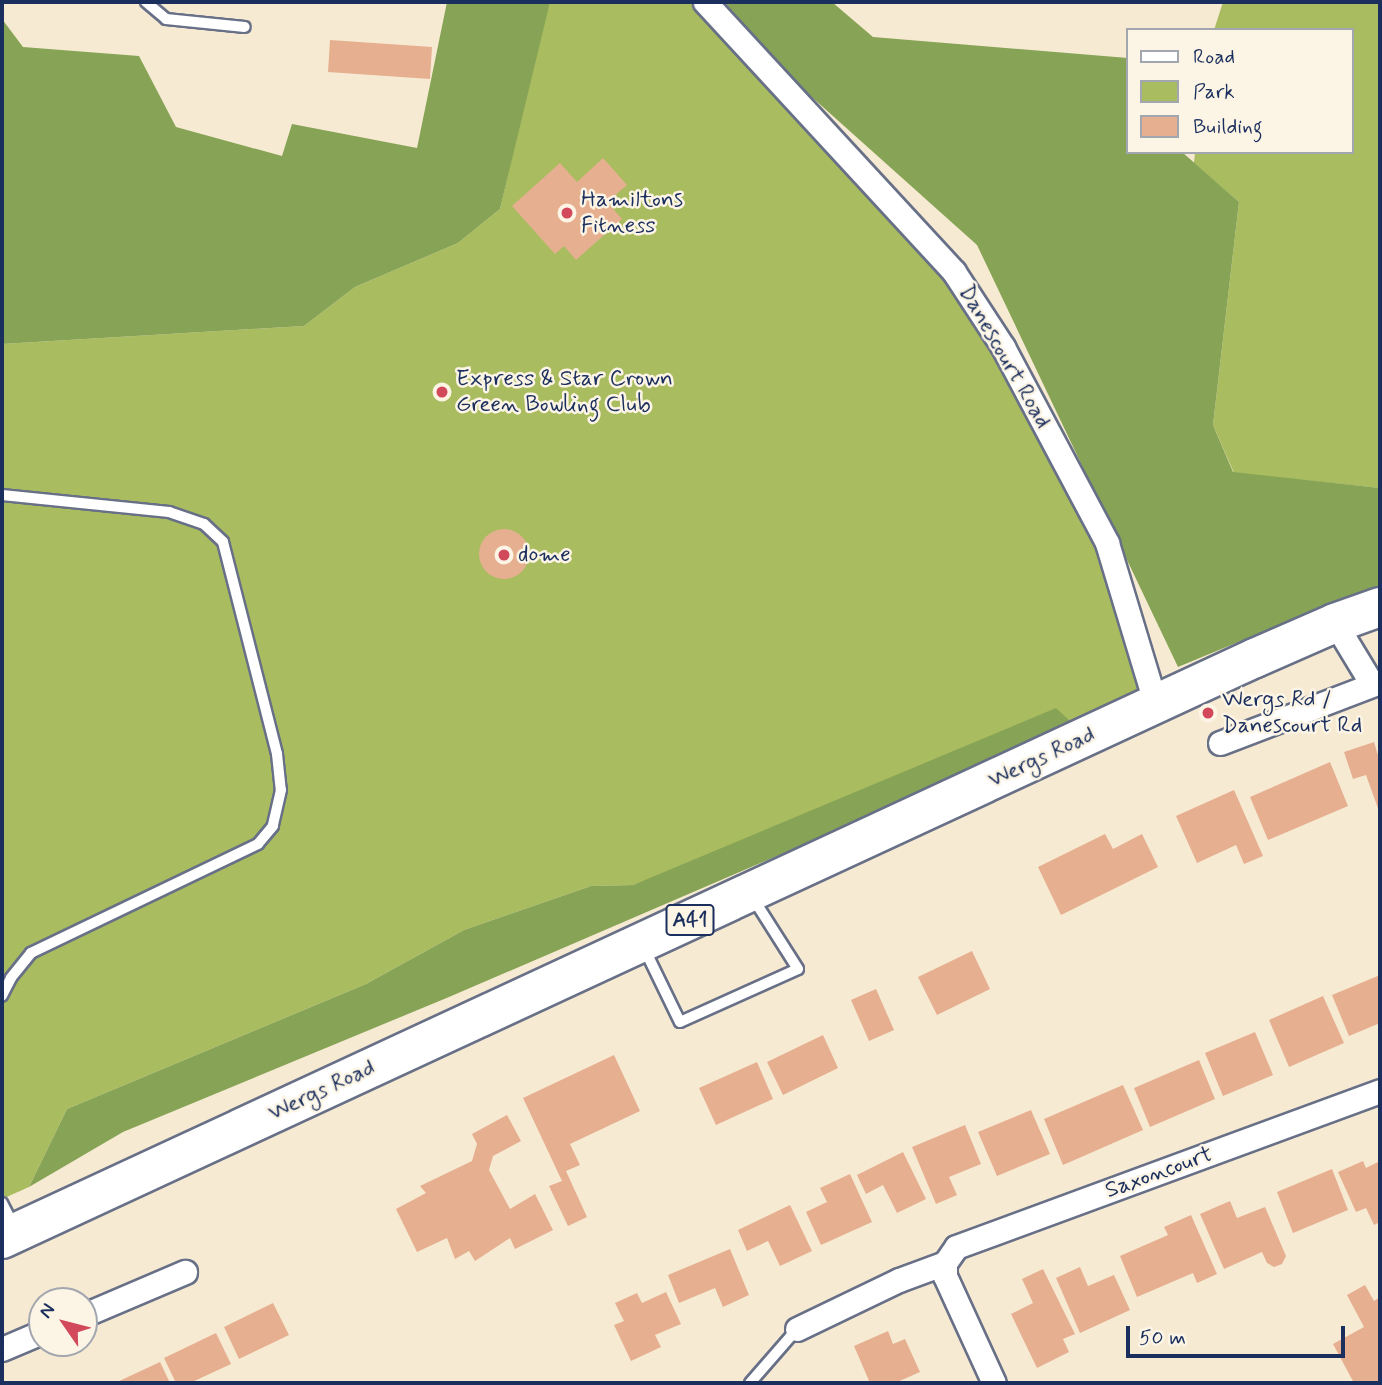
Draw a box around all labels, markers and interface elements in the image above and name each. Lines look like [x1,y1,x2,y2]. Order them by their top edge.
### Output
legend [1126,28,1354,154]
text: Road [1193,43,1235,71]
text: Park [1193,78,1235,106]
text: Building [1193,113,1263,141]
place label: Hamiltons Fitness [581,186,683,240]
marker: Hamiltons Fitness [559,205,575,221]
street label: Danescourt Road [952,280,1056,434]
place label: Express & Star Crown Green Bowling Club [456,365,673,419]
marker: Express & Star Crown Green Bowling Club [434,384,450,400]
place label: dome [518,541,571,569]
marker: dome [496,547,512,563]
place label: Wergs Rd / Danescourt Rd [1222,686,1362,740]
marker: Wergs Rd / Danescourt Rd [1200,705,1216,721]
street label: Wergs Road [984,721,1100,795]
road number: A41 [666,902,714,937]
street label: Wergs Road [264,1054,380,1128]
street label: Saxoncourt [1102,1141,1216,1205]
north arrow [28,1287,98,1357]
text: N [33,1298,61,1323]
scale bar [1130,1312,1349,1356]
text: 50 m [1139,1324,1186,1352]

